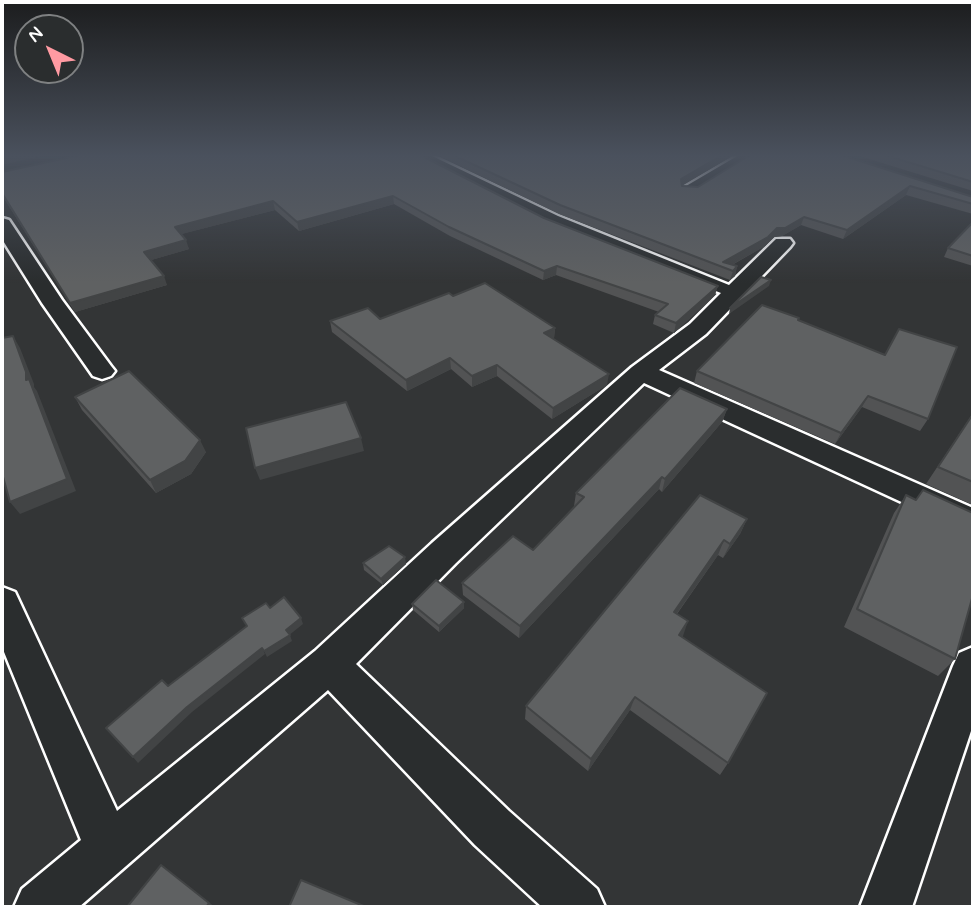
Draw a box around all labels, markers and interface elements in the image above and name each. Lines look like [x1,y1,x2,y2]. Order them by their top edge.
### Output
north arrow [14,14,84,84]
text: N [23,21,49,48]

